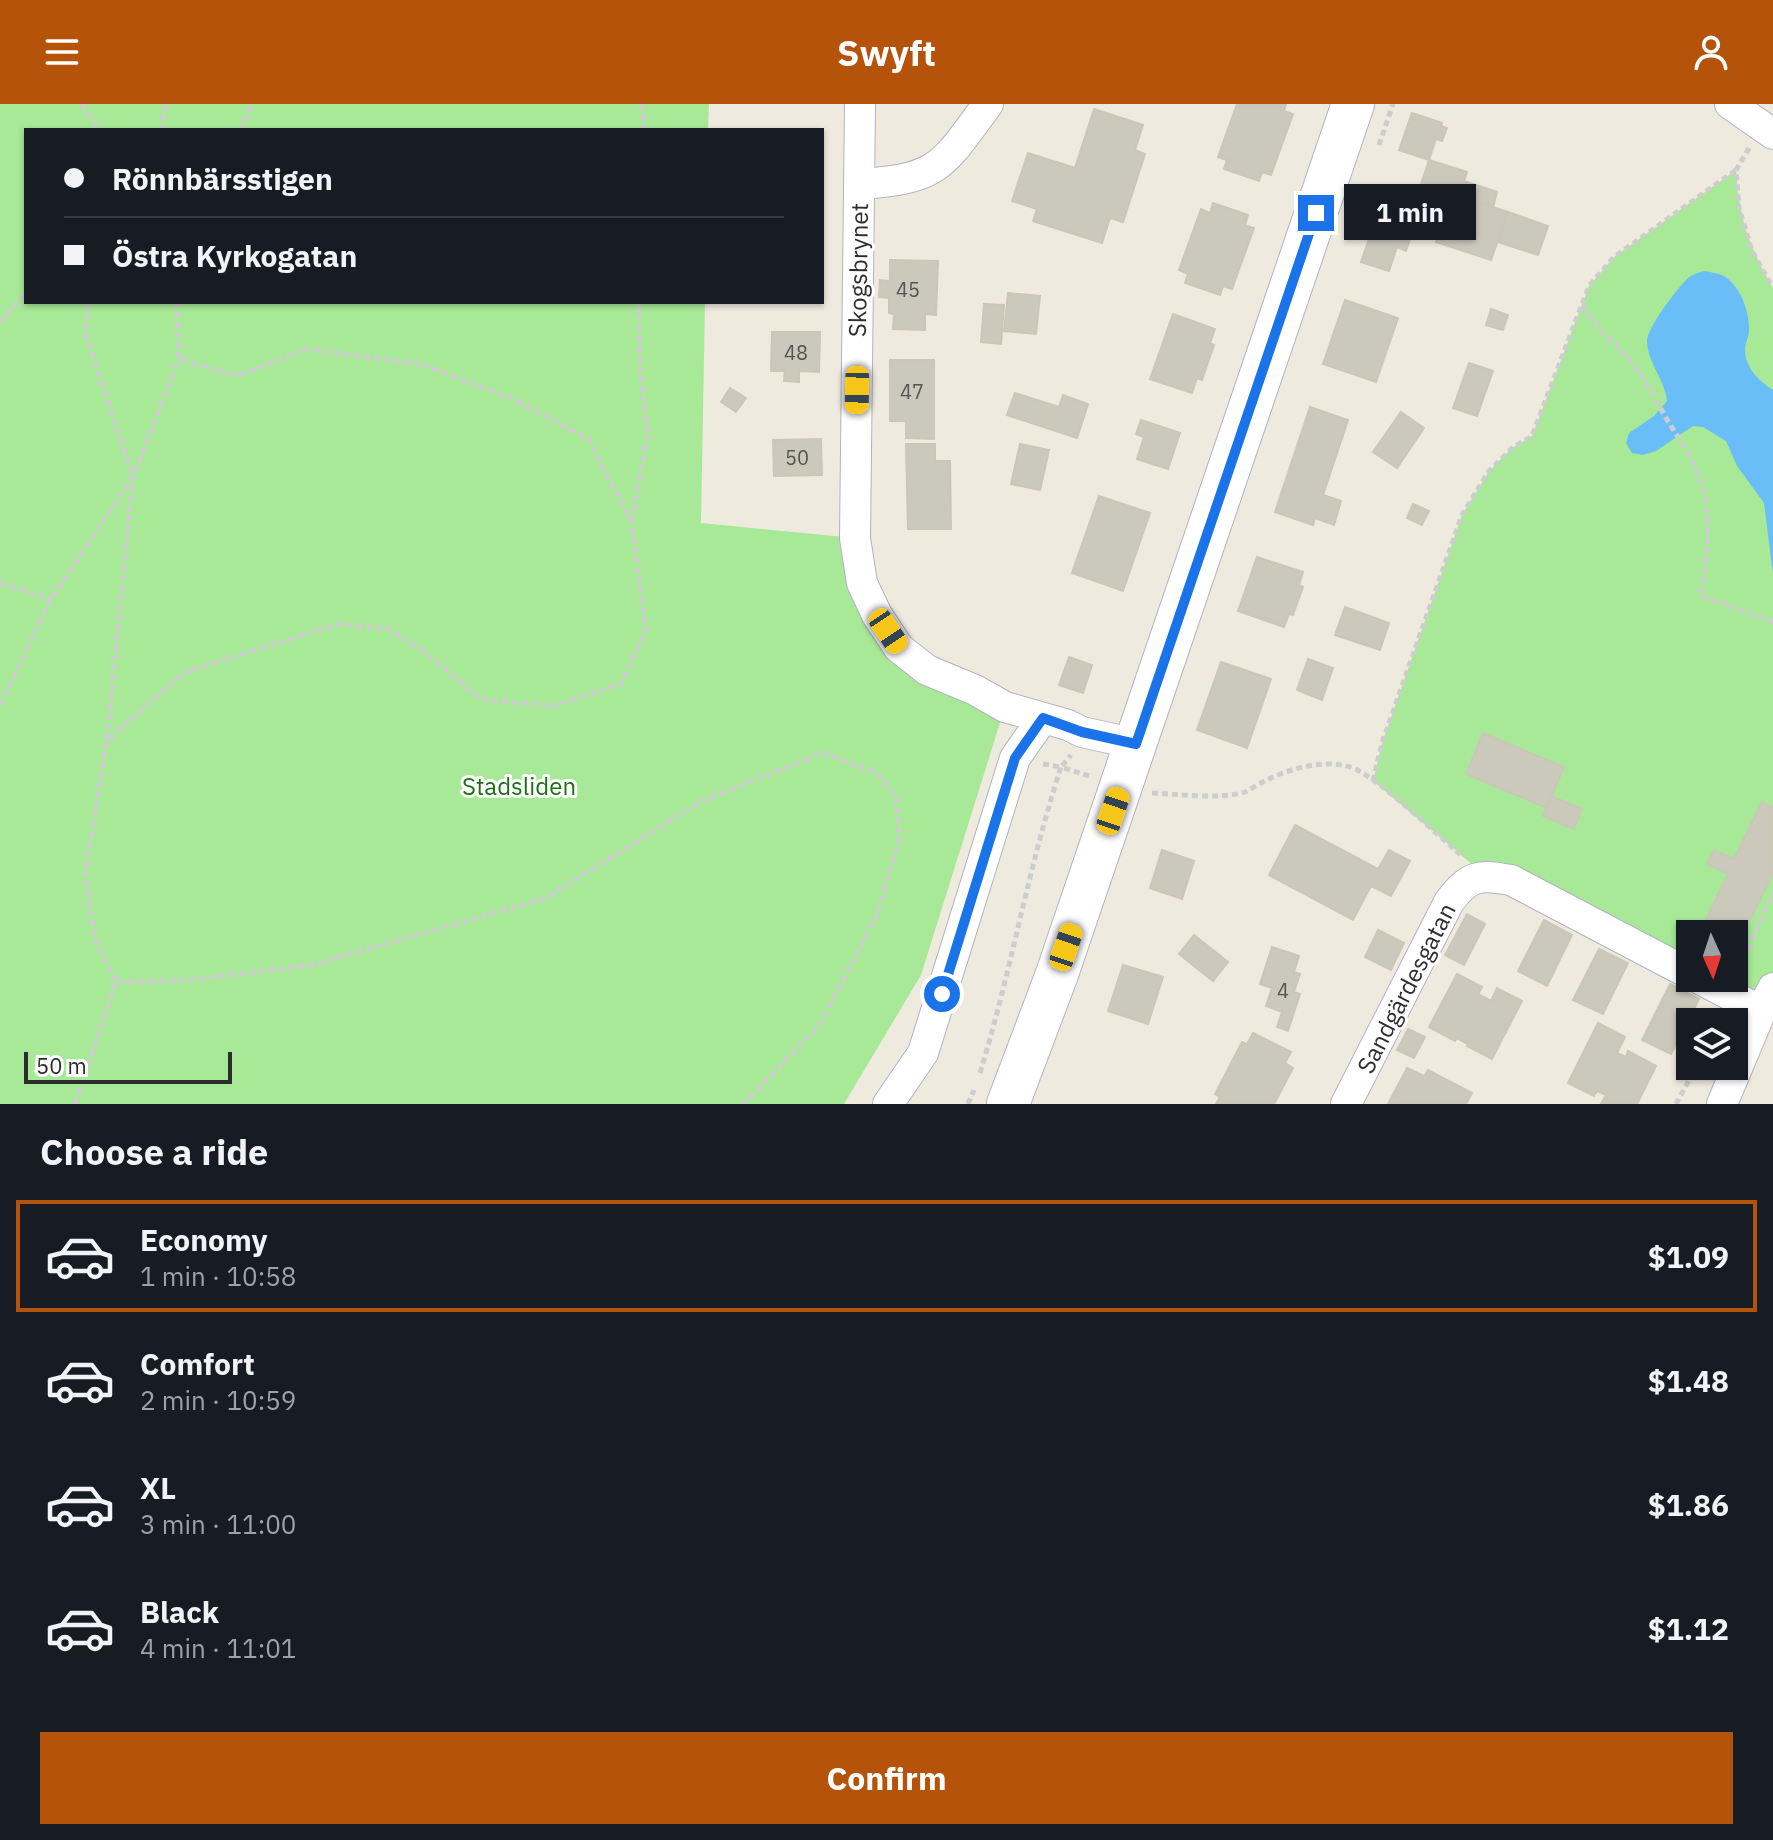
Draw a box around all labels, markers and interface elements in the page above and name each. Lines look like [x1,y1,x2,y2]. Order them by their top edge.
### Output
text: Swyft [837,29,936,76]
icon: menu [40,30,84,74]
icon: person [1689,30,1733,74]
text: Rönnbärsstigen [112,159,333,198]
callout: 1 min [1344,185,1476,241]
route end [1298,195,1334,231]
text: 1 min [1376,195,1444,229]
street label: Skogsbrynet [841,203,875,337]
text: Östra Kyrkogatan [112,236,357,275]
house number: 45 [896,276,920,303]
house number: 48 [784,339,808,366]
car [845,366,869,414]
house number: 47 [900,378,924,405]
house number: 50 [785,444,809,471]
car [865,604,911,658]
park label: Stadsliden [462,770,576,802]
car [1094,784,1132,838]
street label: Sandgärdesgatan [1349,897,1463,1079]
car [1047,920,1085,974]
north arrow [1676,920,1748,992]
map controls [1676,920,1748,1080]
route start [924,976,960,1012]
house number: 4 [1277,977,1289,1004]
button: layers [1676,1008,1748,1080]
scale bar [24,1048,232,1084]
text: 50 m [36,1051,87,1080]
text: Choose a ride [40,1128,268,1175]
icon: car [44,1220,116,1292]
text: Economy [140,1220,268,1259]
text: $1.09 [1648,1237,1729,1276]
text: 1 min · 10:58 [140,1259,296,1293]
icon: car [44,1344,116,1416]
text: Comfort [140,1344,255,1383]
text: $1.48 [1648,1361,1729,1400]
text: 2 min · 10:59 [140,1383,296,1417]
icon: car [44,1468,116,1540]
text: XL [140,1468,176,1507]
text: $1.86 [1648,1485,1729,1524]
text: 3 min · 11:00 [140,1507,296,1541]
icon: car [44,1592,116,1664]
text: Black [140,1592,219,1631]
text: $1.12 [1648,1609,1729,1648]
text: 4 min · 11:01 [140,1631,296,1665]
button: Confirm [40,1732,1733,1824]

